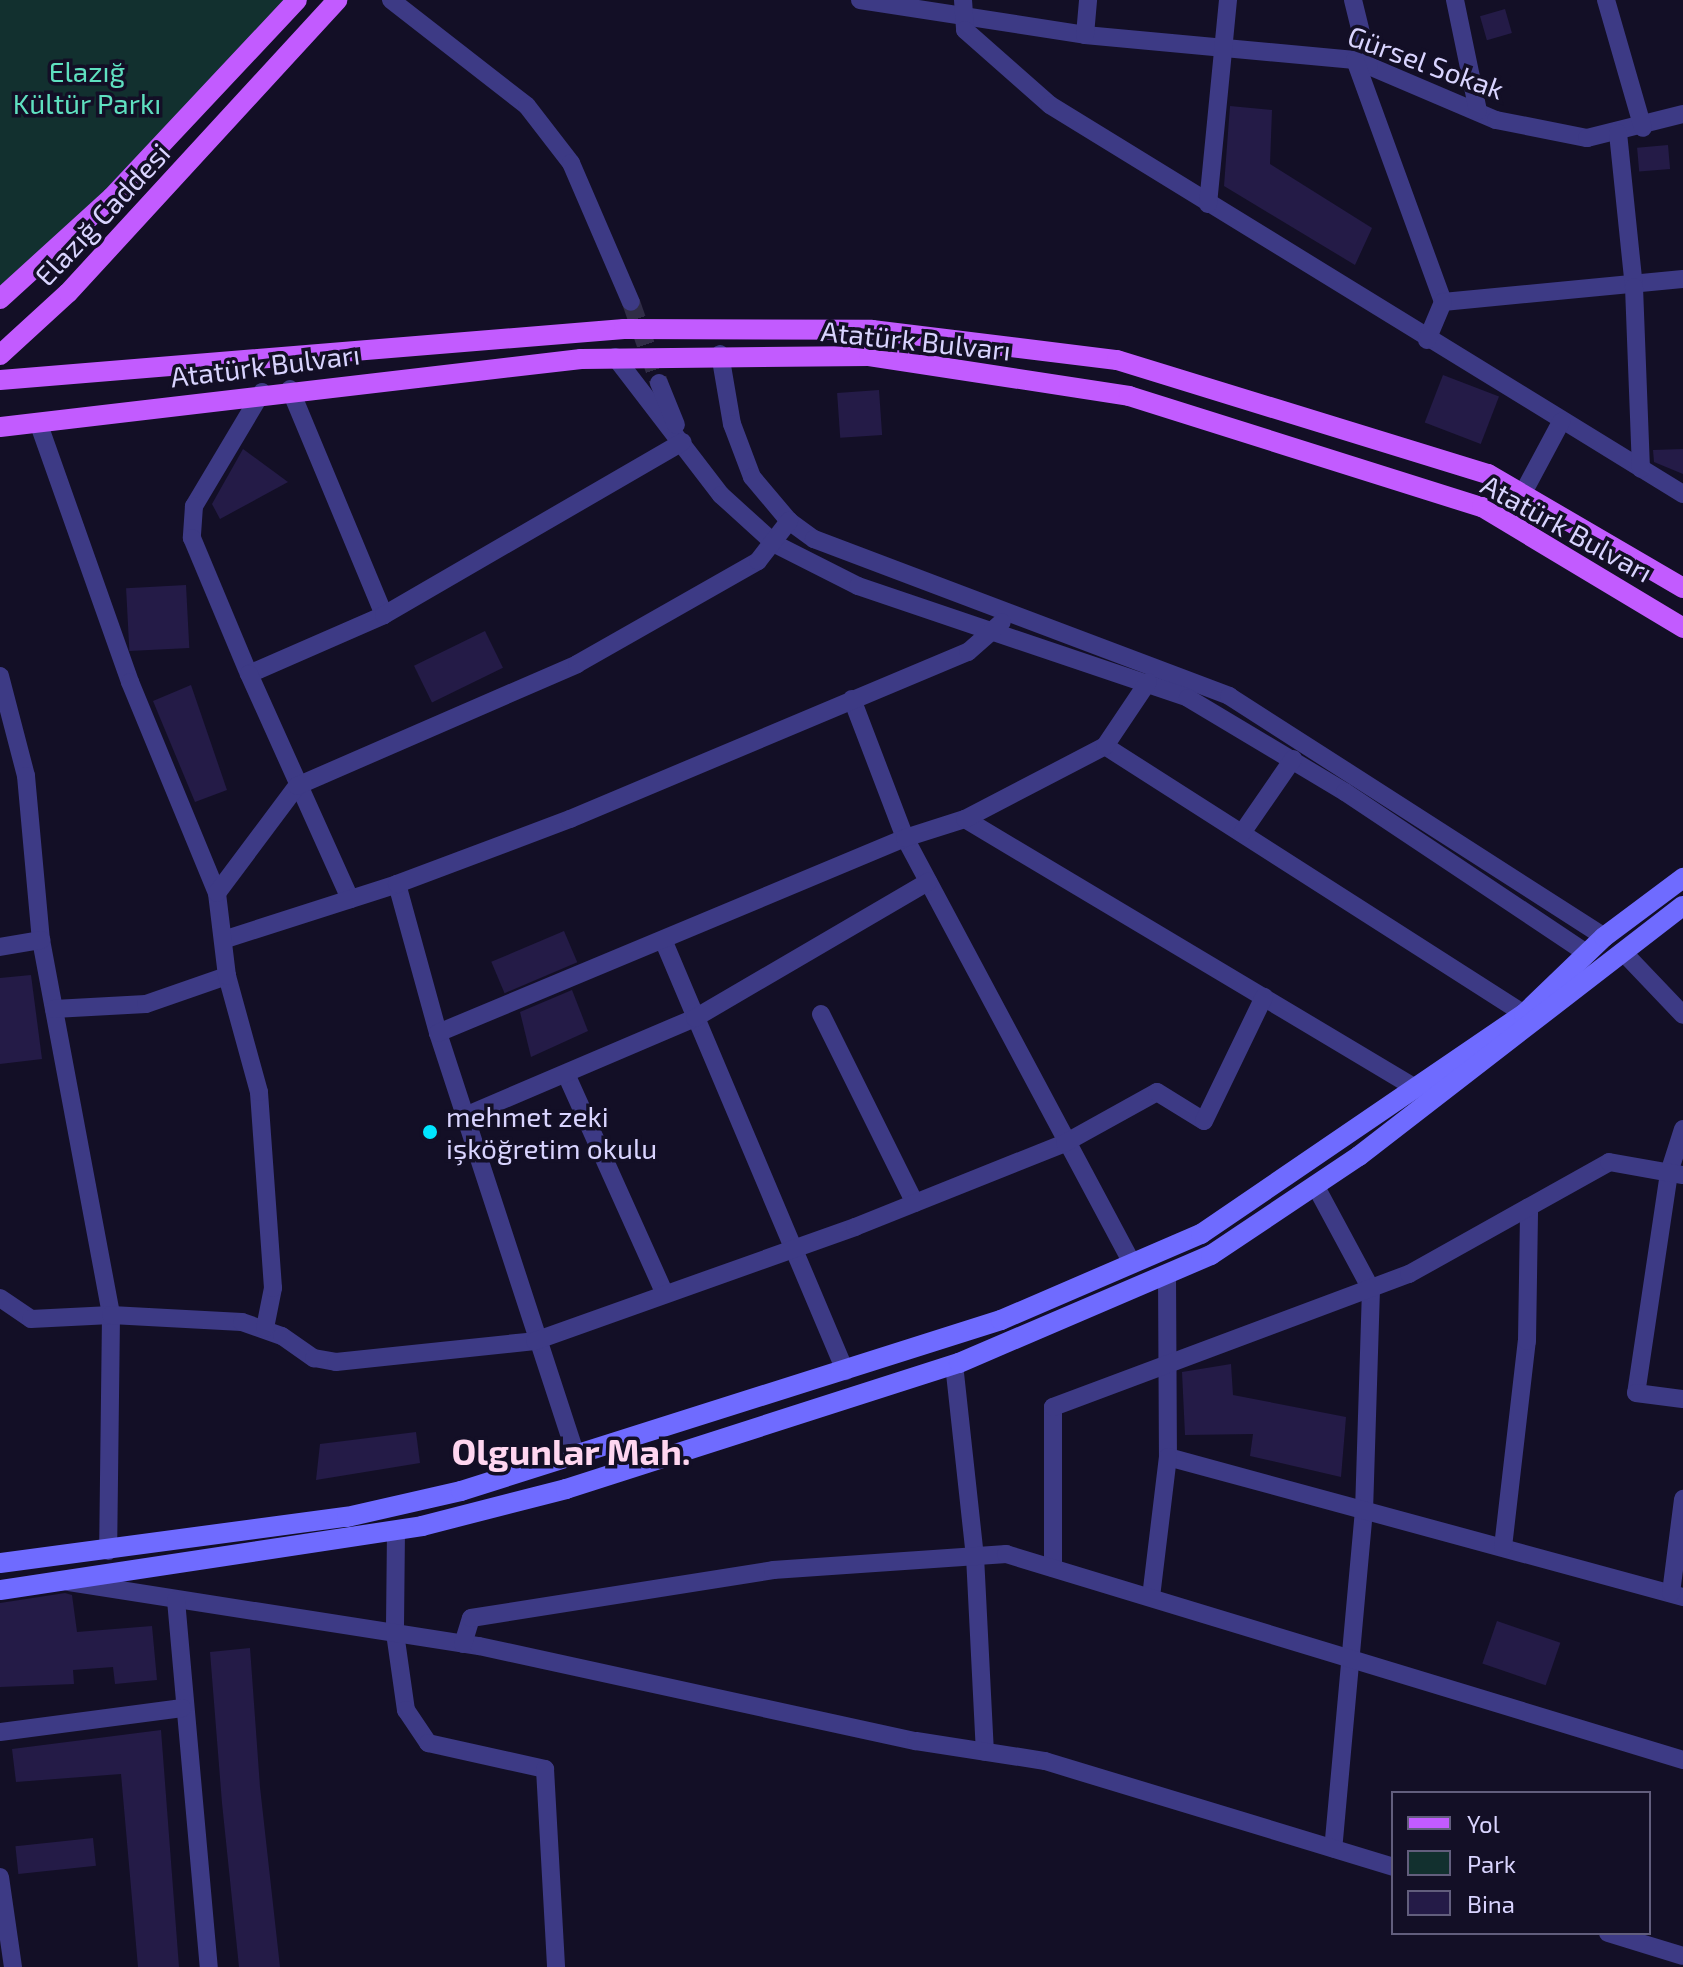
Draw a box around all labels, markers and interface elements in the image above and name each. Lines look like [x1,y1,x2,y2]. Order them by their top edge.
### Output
street label: Gürsel Sokak [1343,18,1509,106]
park label: Elazığ Kültür Parkı [13,54,161,120]
street label: Elazığ Caddesi [28,136,176,292]
street label: Atatürk Bulvarı [819,313,1013,367]
street label: Atatürk Bulvarı [168,337,362,393]
street label: Atatürk Bulvarı [1475,467,1659,589]
place label: mehmet zeki işköğretim okulu [446,1099,657,1165]
marker: mehmet zeki işköğretim okulu [421,1123,439,1141]
district label: Olgunlar Mah. [451,1429,691,1473]
legend [1391,1791,1651,1935]
text: Yol [1467,1809,1500,1838]
text: Park [1467,1849,1516,1878]
text: Bina [1467,1889,1515,1918]

